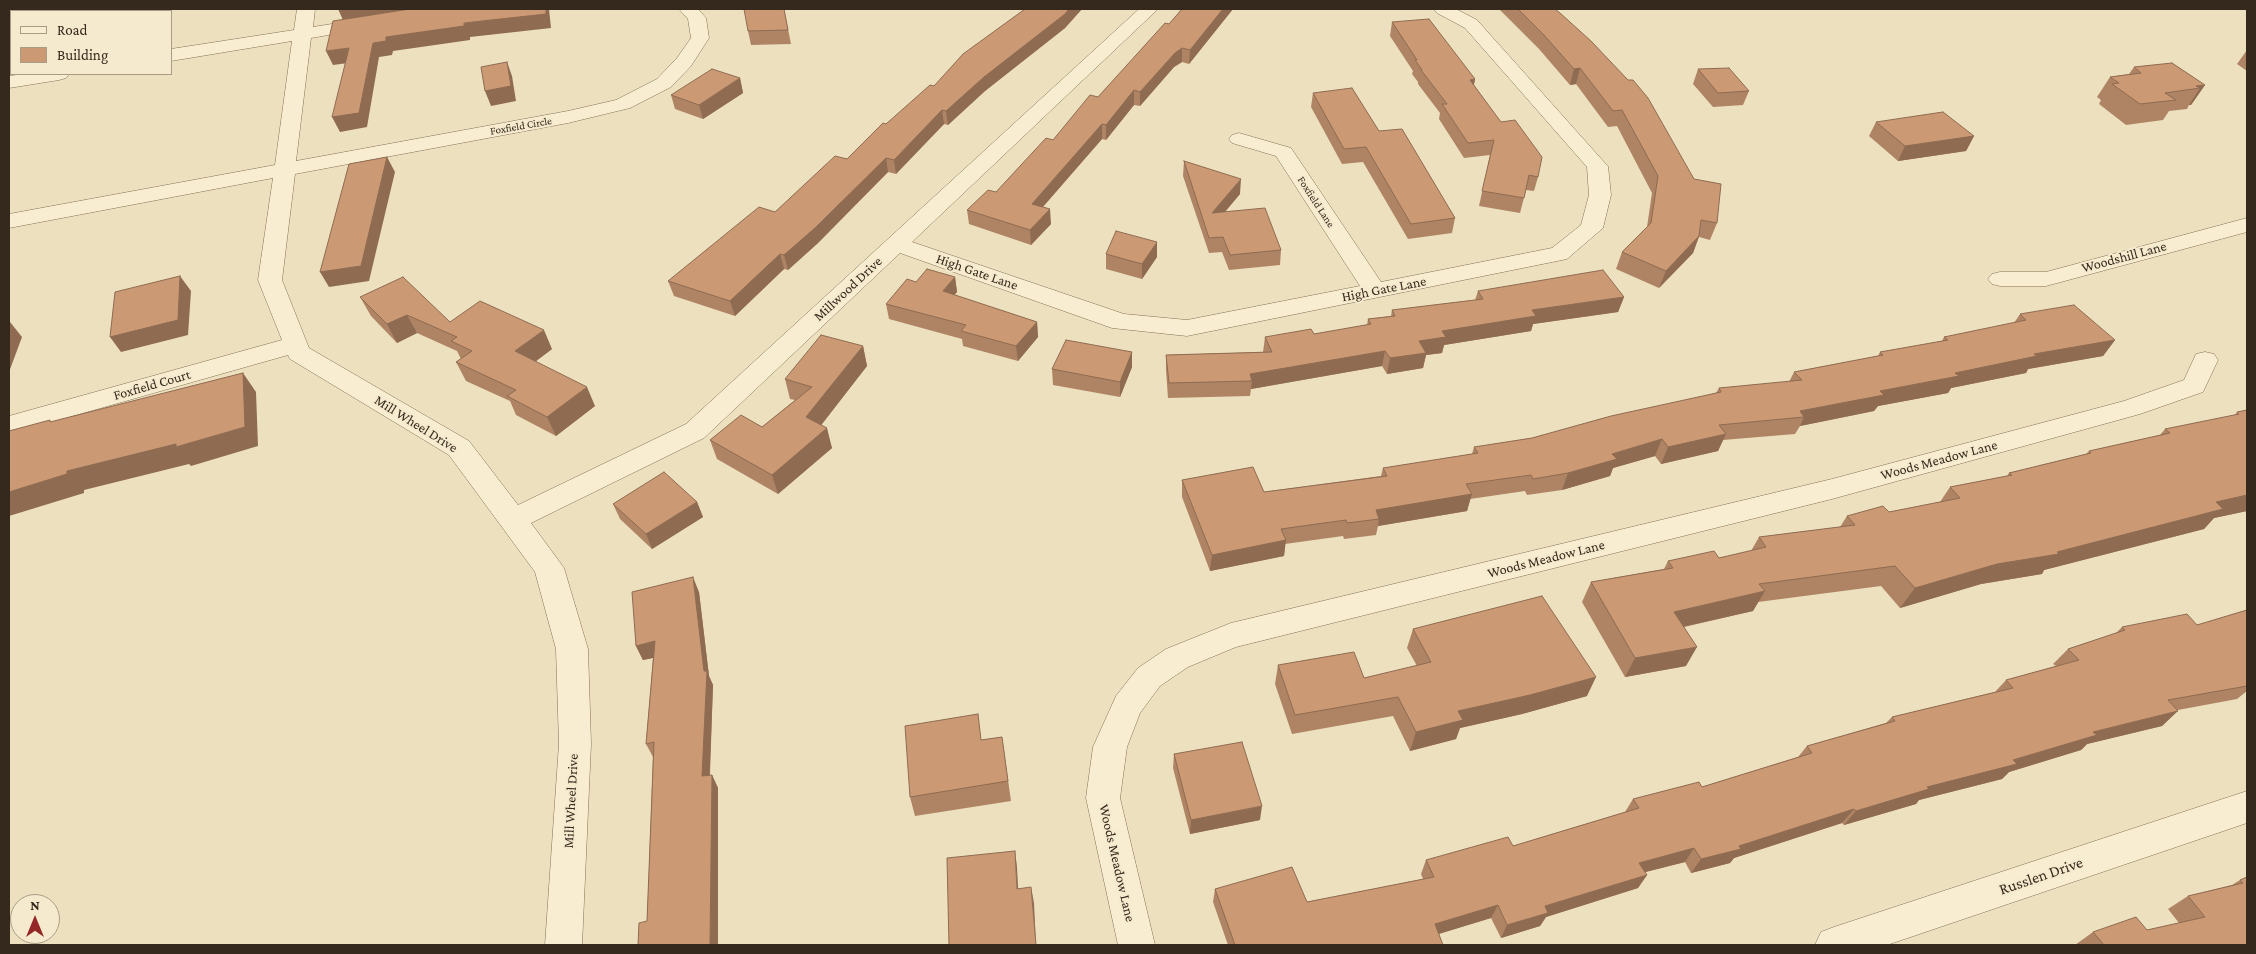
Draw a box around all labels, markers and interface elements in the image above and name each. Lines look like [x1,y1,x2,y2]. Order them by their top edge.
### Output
legend [10,10,172,75]
text: Road [57,22,87,38]
text: Building [57,47,108,63]
street label: Foxfield Circle [489,114,553,138]
street label: Foxfield Lane [1295,174,1337,230]
street label: Woodshill Lane [2080,238,2168,276]
street label: High Gate Lane [934,250,1020,294]
street label: Millwood Drive [810,253,886,325]
street label: High Gate Lane [1340,273,1428,305]
street label: Foxfield Court [112,366,192,404]
street label: Mill Wheel Drive [371,392,461,456]
street label: Woods Meadow Lane [1879,436,1999,484]
street label: Woods Meadow Lane [1486,536,1606,582]
street label: Mill Wheel Drive [560,753,582,849]
street label: Woods Meadow Lane [1095,803,1139,923]
street label: Russlen Drive [1997,853,2085,899]
north arrow [10,894,60,944]
text: N [30,897,40,913]

